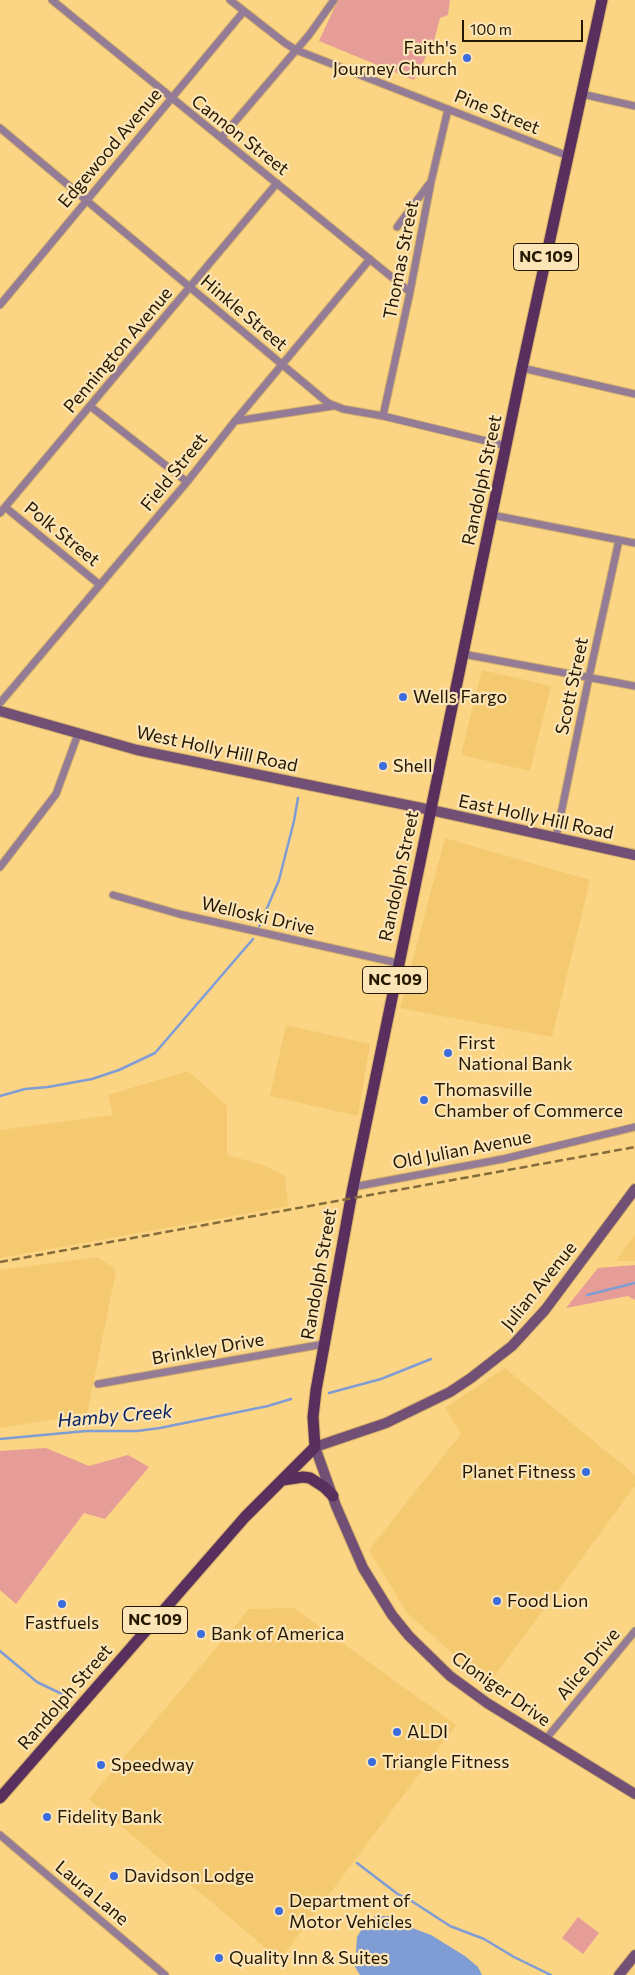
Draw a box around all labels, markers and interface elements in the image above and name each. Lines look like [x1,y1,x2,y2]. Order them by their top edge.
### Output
scale bar [465,10,586,42]
text: 100 m [470,20,512,38]
place label: Faith's Journey Church [333,37,457,80]
marker: Faith's Journey Church [461,52,473,64]
street label: Edgewood Avenue [54,84,166,212]
street label: Pine Street [451,85,543,139]
street label: Cannon Street [187,90,293,180]
street label: Thomas Street [379,199,423,321]
road number: NC 109 [514,243,578,270]
street label: Hinkle Street [196,270,292,356]
street label: Pennington Avenue [59,283,177,417]
street label: Randolph Street [458,413,506,547]
street label: Field Street [136,429,212,515]
street label: Polk Street [20,497,104,571]
street label: Scott Street [551,635,593,737]
place label: Wells Fargo [413,686,507,708]
marker: Wells Fargo [397,691,409,703]
street label: West Holly Hill Road [134,721,300,777]
place label: Shell [393,755,433,777]
marker: Shell [377,760,389,772]
street label: East Holly Hill Road [457,790,615,844]
street label: Randolph Street [375,809,423,943]
street label: Welloski Drive [199,892,317,940]
road number: NC 109 [362,966,428,994]
place label: First National Bank [458,1032,573,1074]
marker: First National Bank [442,1047,454,1059]
place label: Thomasville Chamber of Commerce [434,1079,623,1122]
marker: Thomasville Chamber of Commerce [418,1094,430,1106]
street label: Old Julian Avenue [391,1126,533,1174]
street label: Randolph Street [297,1207,341,1341]
street label: Julian Avenue [497,1237,581,1335]
street label: Brinkley Drive [150,1329,266,1369]
water label: Hamby Creek [56,1400,174,1432]
place label: Planet Fitness [462,1461,576,1483]
marker: Planet Fitness [580,1466,592,1478]
place label: Food Lion [507,1590,588,1612]
marker: Food Lion [491,1595,503,1607]
marker: Fastfuels [56,1598,68,1610]
road number: NC 109 [122,1606,188,1634]
place label: Fastfuels [25,1612,99,1634]
place label: Bank of America [211,1623,344,1645]
street label: Alice Drive [552,1624,624,1704]
marker: Bank of America [195,1628,207,1640]
street label: Randolph Street [13,1640,117,1754]
street label: Cloniger Drive [447,1647,555,1731]
place label: ALDI [407,1721,448,1743]
marker: ALDI [391,1726,403,1738]
place label: Triangle Fitness [382,1751,509,1773]
place label: Speedway [111,1754,194,1776]
marker: Triangle Fitness [366,1756,378,1768]
marker: Speedway [95,1759,107,1771]
place label: Fidelity Bank [57,1806,162,1828]
marker: Fidelity Bank [41,1811,53,1823]
street label: Laura Lane [51,1856,133,1930]
place label: Davidson Lodge [124,1865,254,1887]
marker: Davidson Lodge [108,1870,120,1882]
place label: Department of Motor Vehicles [289,1890,412,1932]
marker: Department of Motor Vehicles [273,1905,285,1917]
place label: Quality Inn & Suites [229,1947,388,1969]
marker: Quality Inn & Suites [213,1952,225,1964]

